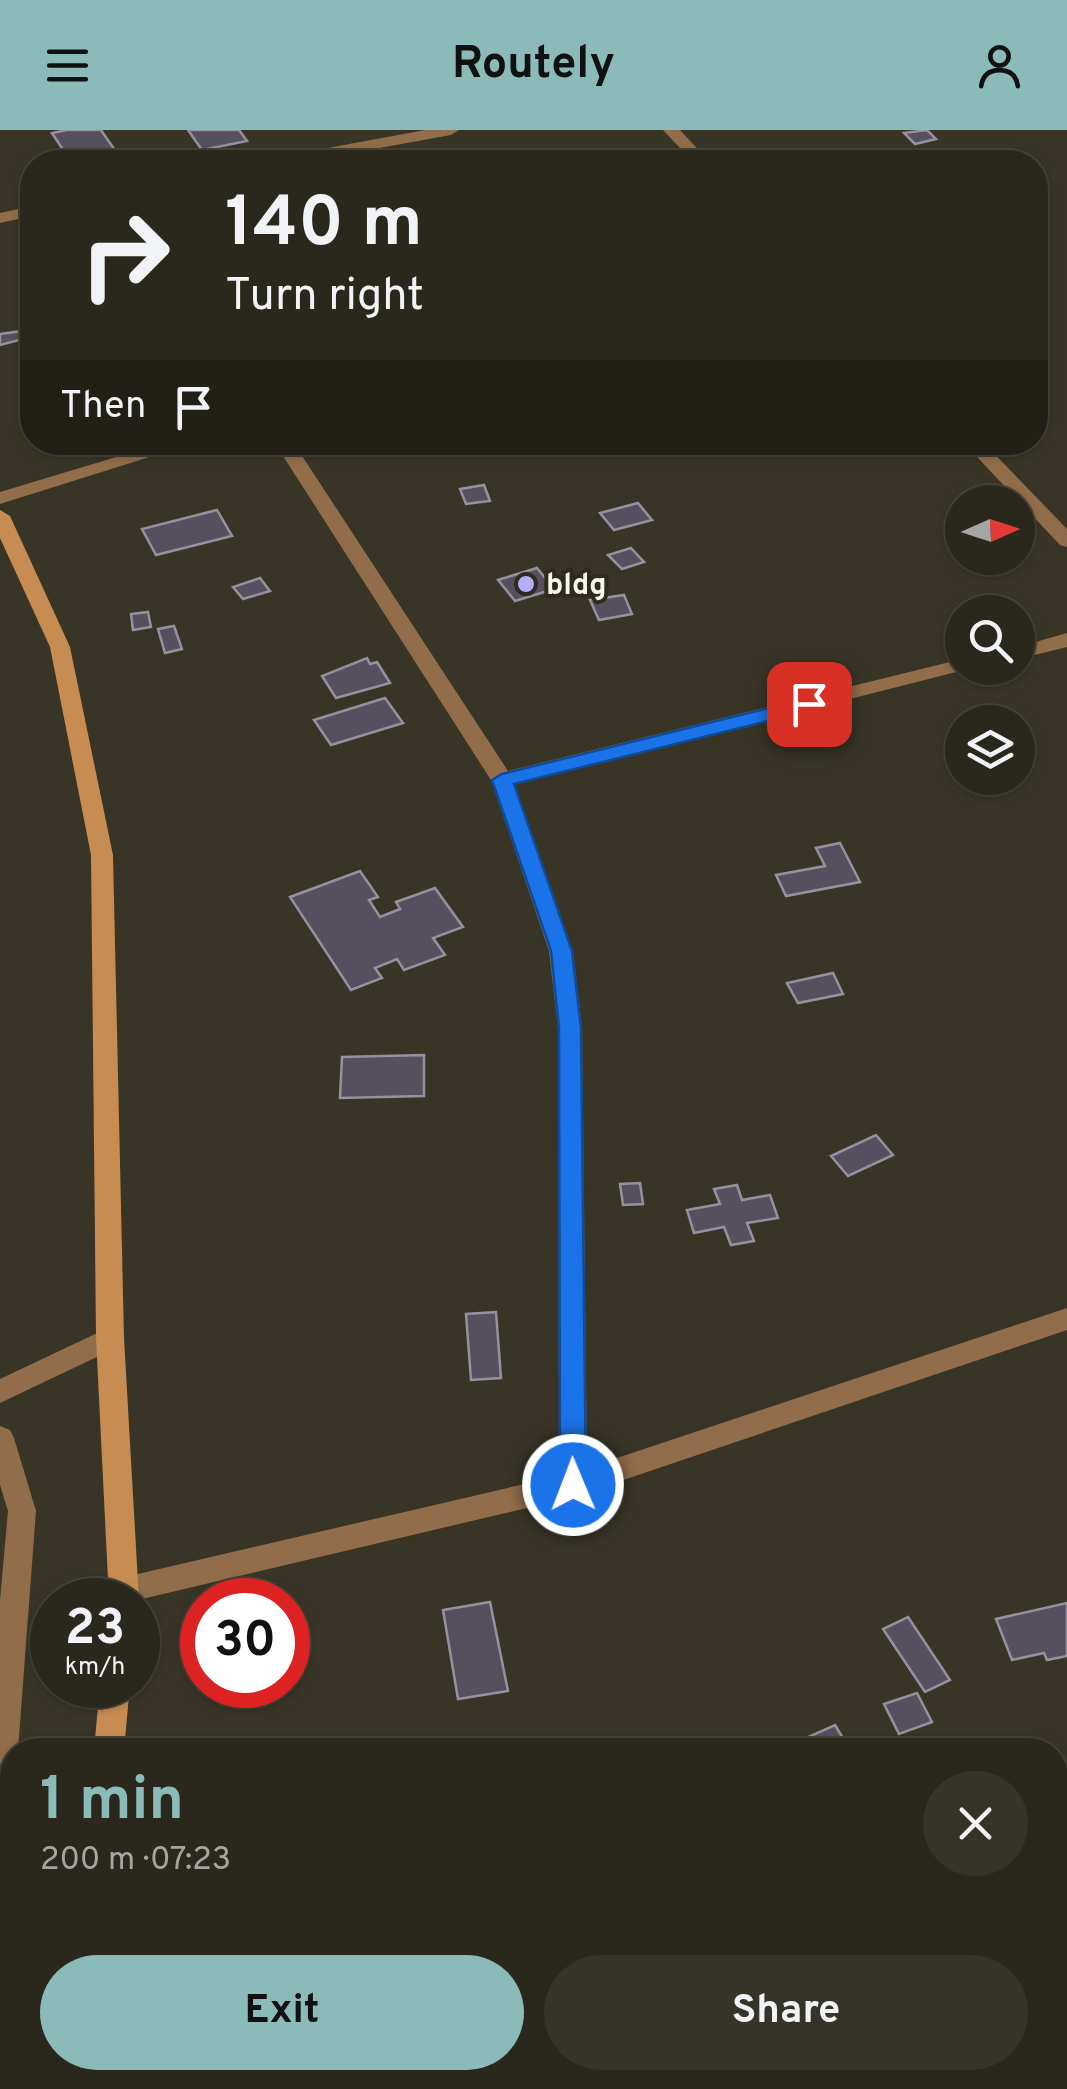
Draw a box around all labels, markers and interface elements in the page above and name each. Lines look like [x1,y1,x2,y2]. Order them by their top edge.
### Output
text: Routely [452,37,615,94]
icon: menu [40,38,95,93]
icon: person [972,38,1027,93]
text: 140 m [225,182,423,271]
icon: right [60,190,190,320]
text: Turn right [225,269,424,326]
icon: arrive [166,380,221,435]
text: Then [60,383,146,432]
north arrow [945,485,1035,575]
map controls [945,485,1035,795]
place label: bldg [546,568,607,605]
marker: bldg [515,573,537,595]
button: search [945,595,1035,685]
pin [767,662,852,747]
icon: arrive [782,677,837,732]
button: layers [945,705,1035,795]
position arrow [521,1433,625,1537]
speed limit sign: 30 [180,1578,310,1708]
text: 23 [65,1599,125,1662]
text: km/h [65,1652,125,1684]
text: 1 min [40,1765,184,1841]
button: close [923,1771,1028,1876]
text: 200 m · 07:23 [40,1841,231,1881]
button: Exit [40,1955,524,2070]
button: Share [544,1955,1028,2070]

